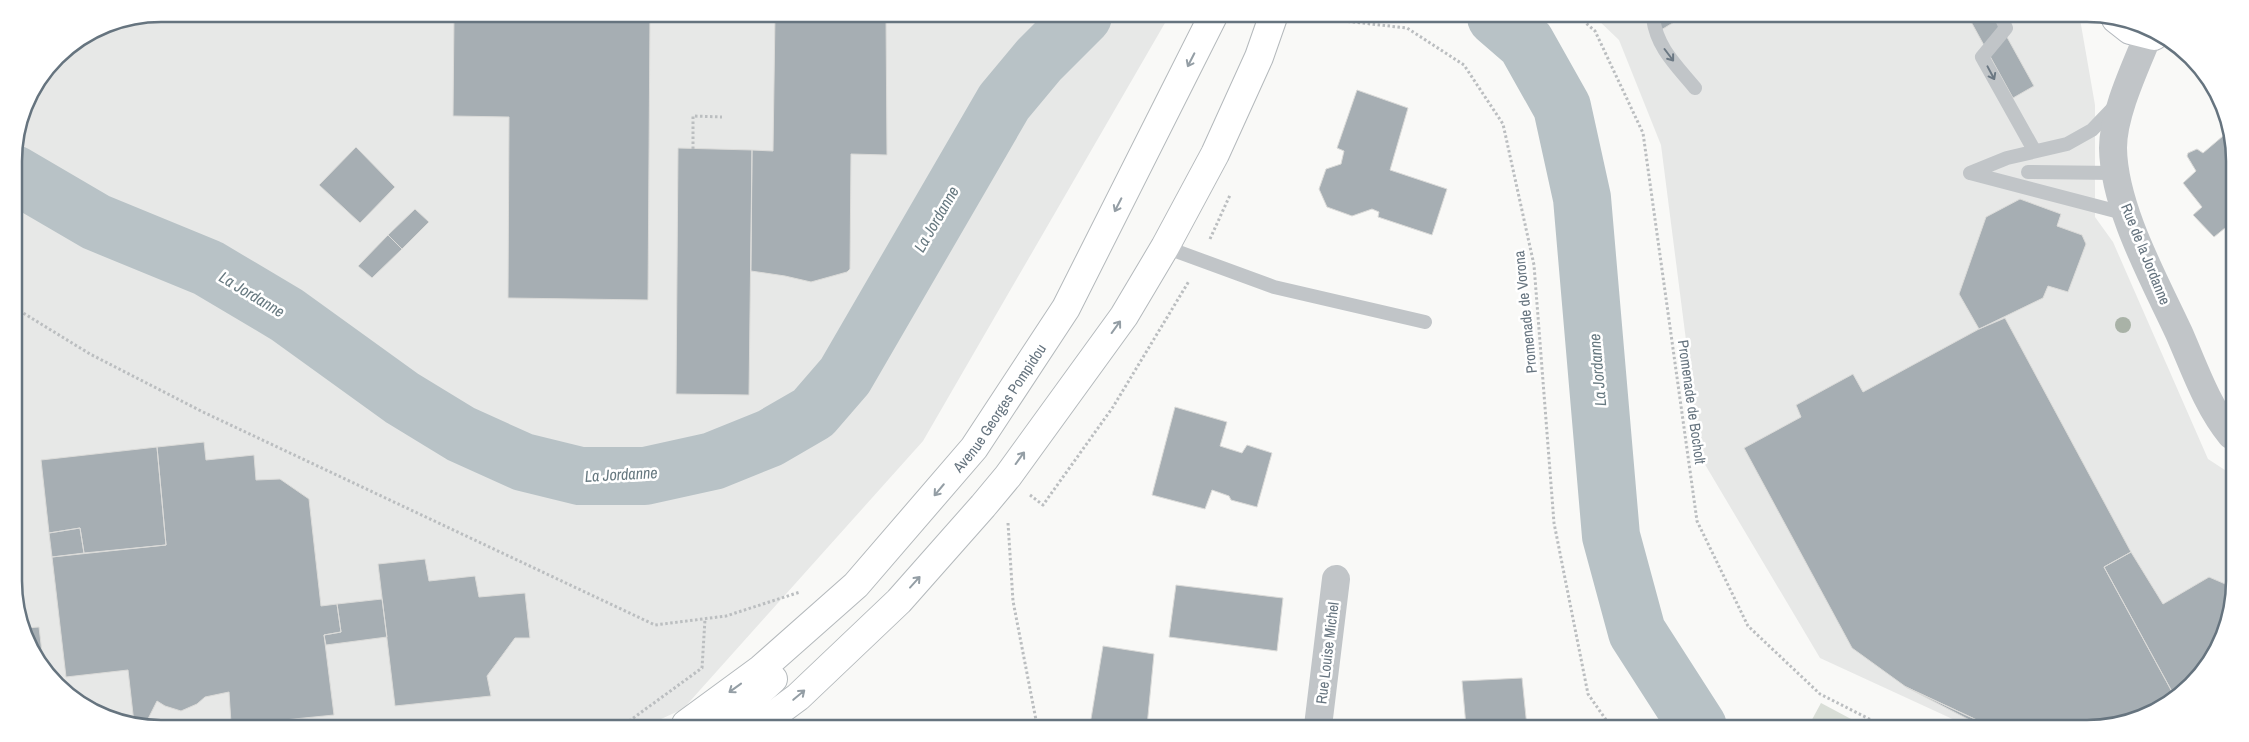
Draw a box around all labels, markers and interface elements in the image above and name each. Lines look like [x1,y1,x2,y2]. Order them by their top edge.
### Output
one-way arrow [1663,48,1674,61]
one-way arrow [1186,52,1195,67]
one-way arrow [1987,65,1996,80]
water label: La Jordanne [908,182,964,256]
one-way arrow [1113,197,1122,212]
street label: Rue de la Jordanne [2116,200,2176,308]
street label: Promenade de Vorona [1508,250,1542,374]
water label: La Jordanne [215,266,289,322]
one-way arrow [1111,320,1121,334]
water label: La Jordanne [1583,333,1611,407]
street label: Avenue Georges Pompidou [947,339,1050,477]
street label: Promenade de Bocholt [1673,339,1711,466]
one-way arrow [1015,452,1026,466]
water label: La Jordanne [584,461,658,487]
one-way arrow [933,483,944,496]
one-way arrow [909,576,921,589]
street label: Rue Louise Michel [1310,601,1344,705]
one-way arrow [728,683,742,693]
one-way arrow [792,690,805,701]

